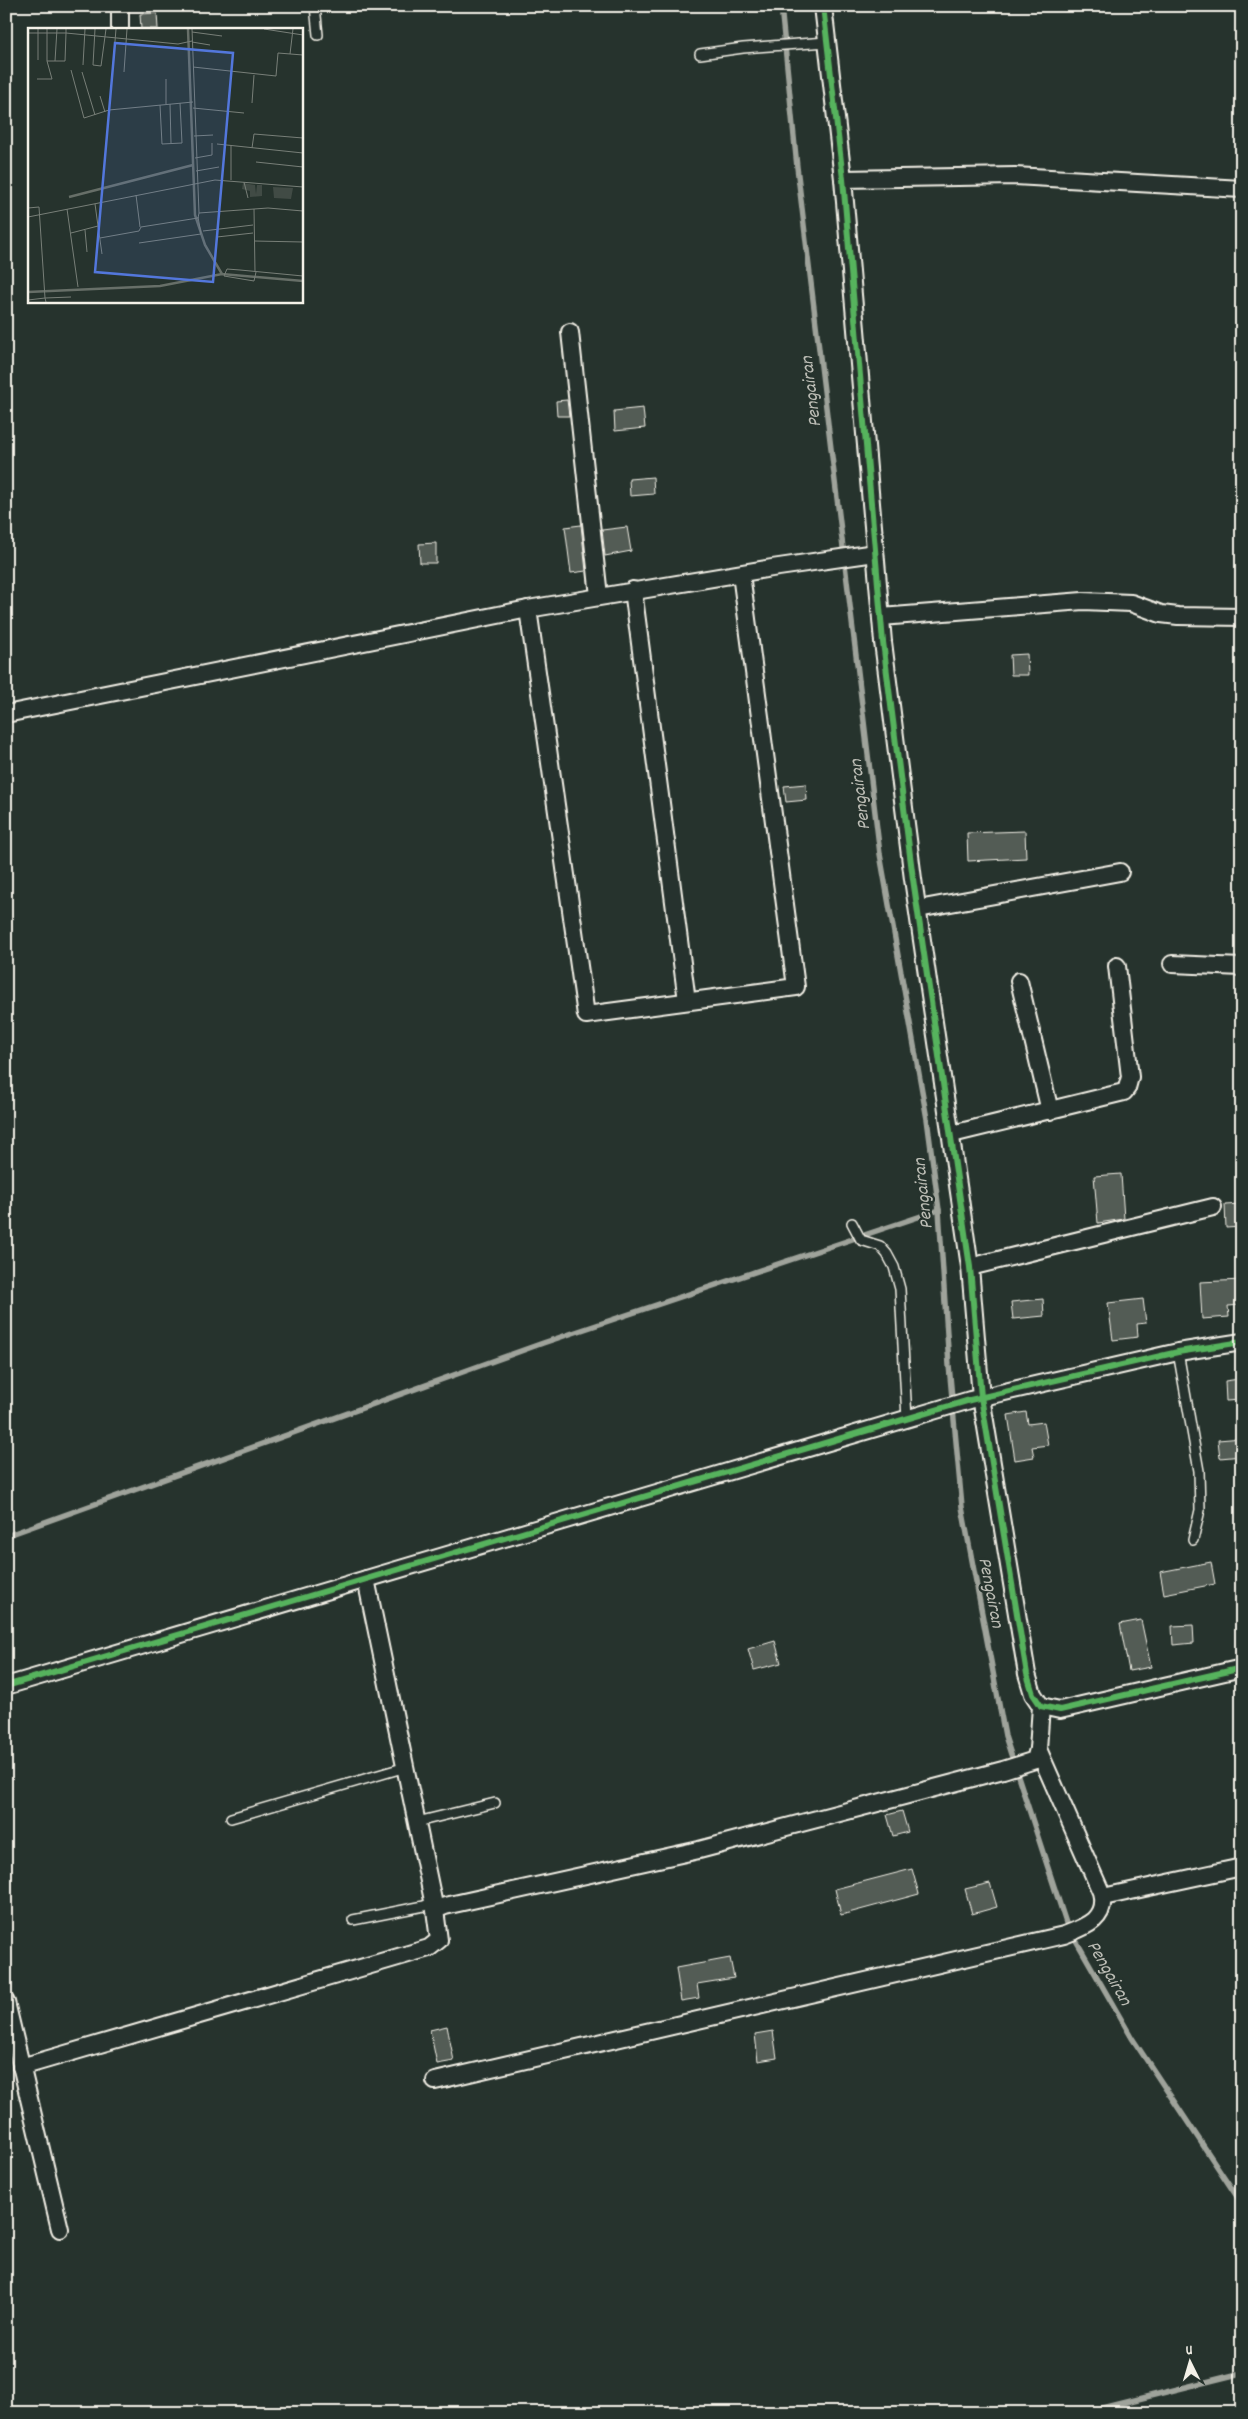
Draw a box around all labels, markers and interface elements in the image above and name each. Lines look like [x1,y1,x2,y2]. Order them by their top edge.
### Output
inset map [28,28,302,302]
water label: Pengairan [795,353,830,429]
water label: Pengairan [844,756,879,832]
water label: Pengairan [907,1156,942,1230]
water label: Pengairan [970,1555,1010,1631]
water label: Pengairan [1078,1936,1138,2012]
north arrow [1166,2336,1216,2386]
text: U [1185,2341,1194,2361]

